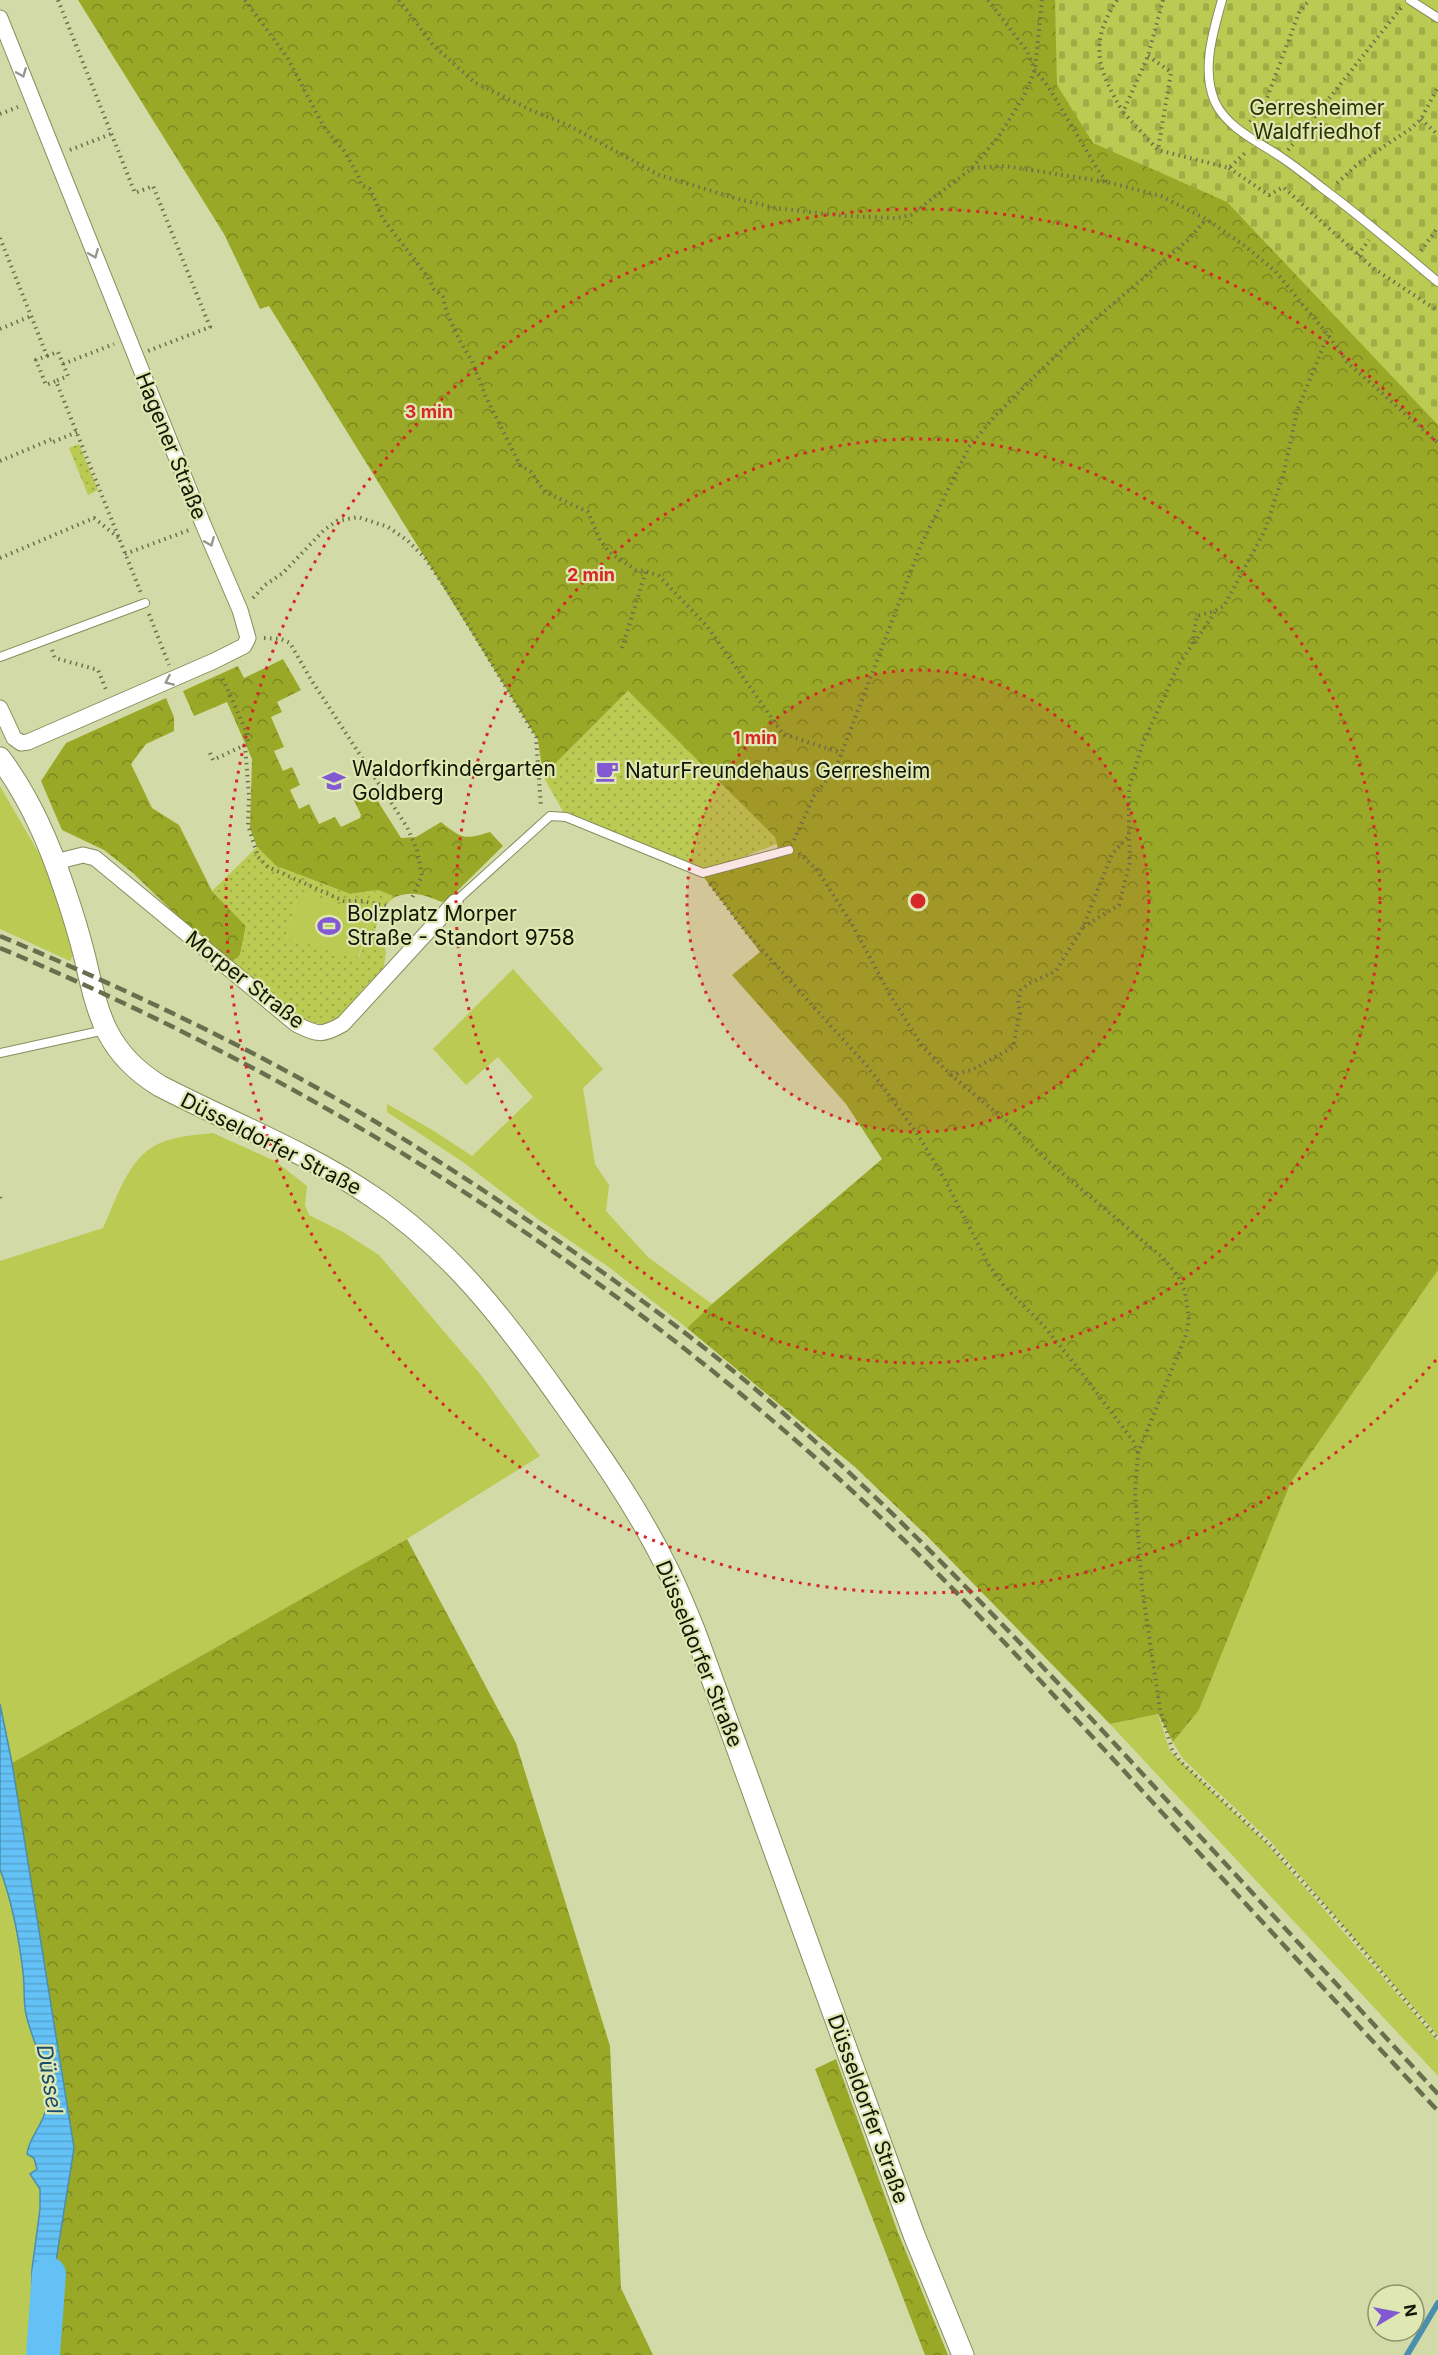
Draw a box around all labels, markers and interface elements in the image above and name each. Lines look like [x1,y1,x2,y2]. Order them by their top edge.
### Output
one-way arrow [15,66,27,77]
park label: Gerresheimer Waldfriedhof [1249,95,1385,144]
one-way arrow [87,248,100,258]
street label: Hagener Straße [131,369,212,523]
text: 3 min [405,401,453,422]
one-way arrow [203,536,215,547]
text: 2 min [567,564,615,585]
one-way arrow [165,674,176,686]
text: 1 min [733,727,777,748]
place label: Waldorfkindergarten Goldberg [352,756,556,805]
cafe icon: NaturFreundehaus Gerresheim [594,758,620,784]
place label: NaturFreundehaus Gerresheim [625,758,930,783]
school or university icon: Waldorfkindergarten Goldberg [321,768,347,794]
centre of rings [908,891,928,911]
place label: Bolzplatz Morper Straße - Standort 9758 [347,901,575,950]
sports icon: Bolzplatz Morper Straße - Standort 9758 [316,913,342,939]
street label: Morper Straße [181,925,310,1034]
street label: Düsseldorfer Straße [177,1087,366,1200]
street label: Düsseldorfer Straße [651,1557,748,1751]
street label: Düsseldorfer Straße [823,2011,914,2207]
water label: Düssel [32,2042,68,2116]
north arrow [1366,2283,1426,2343]
text: N [1400,2303,1422,2318]

